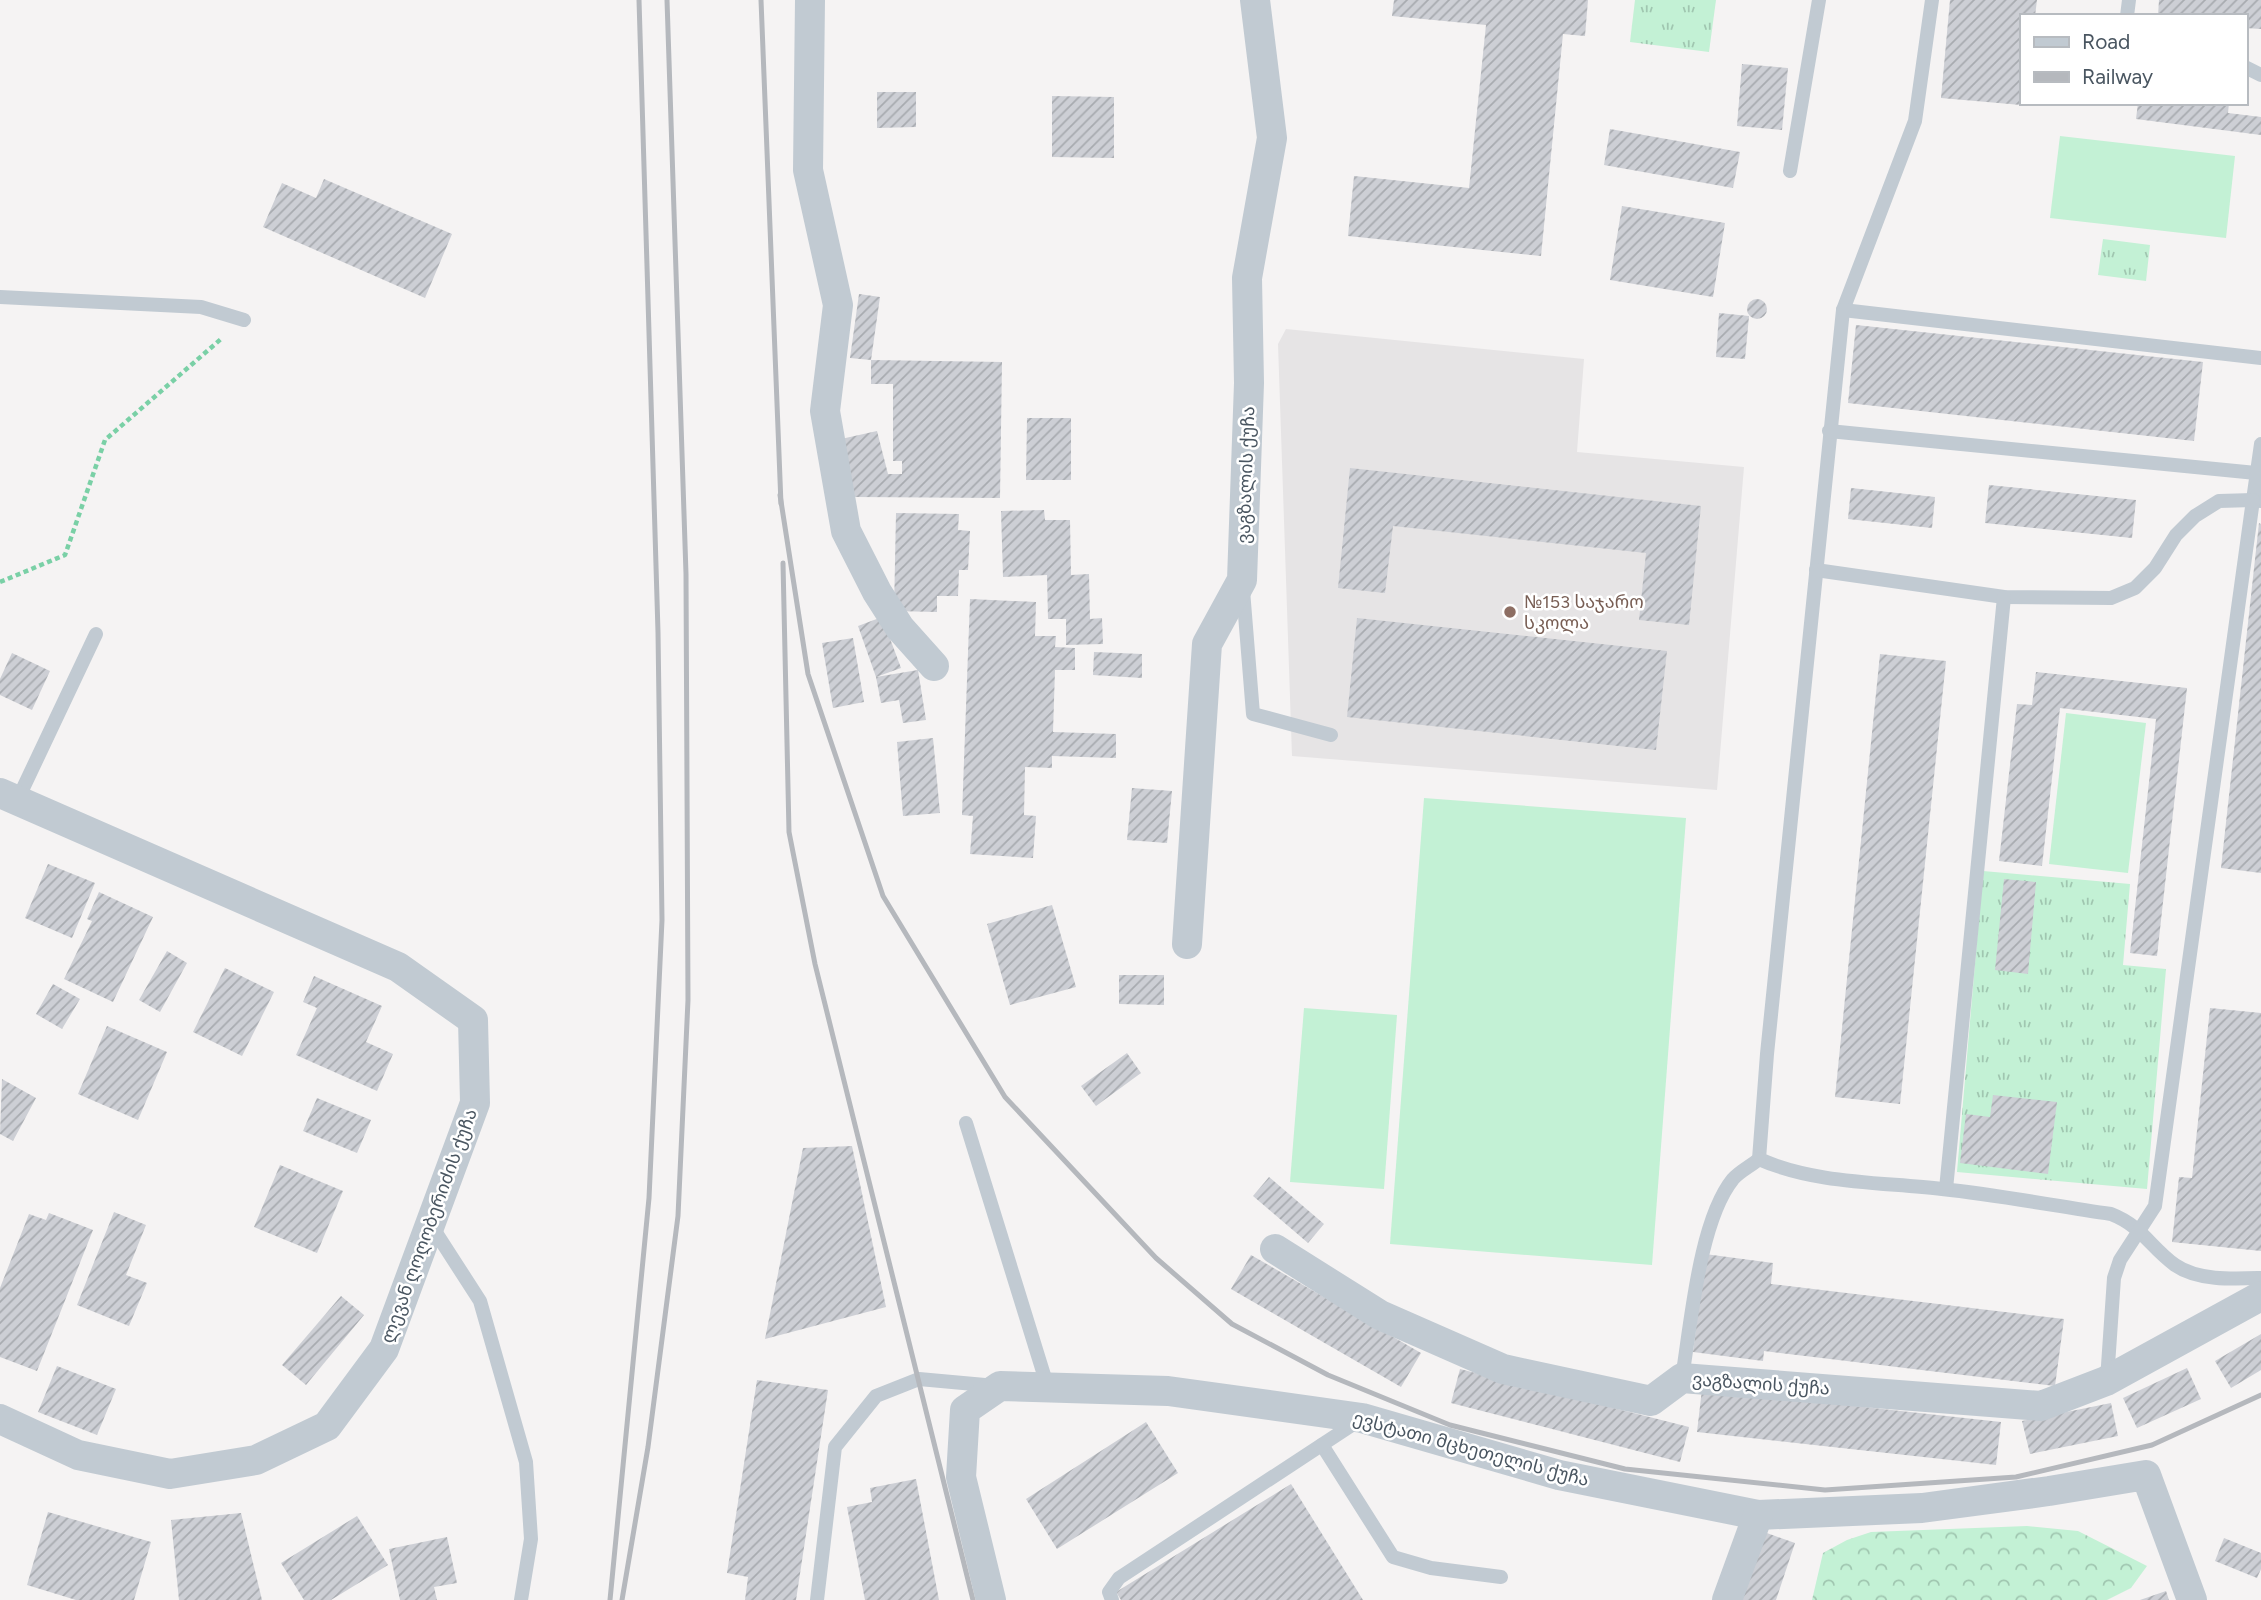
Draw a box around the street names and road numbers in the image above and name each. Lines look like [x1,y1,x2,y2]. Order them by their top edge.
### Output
street label: ვაგზალის ქუჩა [1233,406,1259,544]
street label: ლევან ღოღობერიძის ქუჩა [376,1106,482,1346]
street label: ვაგზალის ქუჩა [1692,1368,1830,1400]
street label: ევსტათი მცხეთელის ქუჩა [1351,1407,1591,1491]

